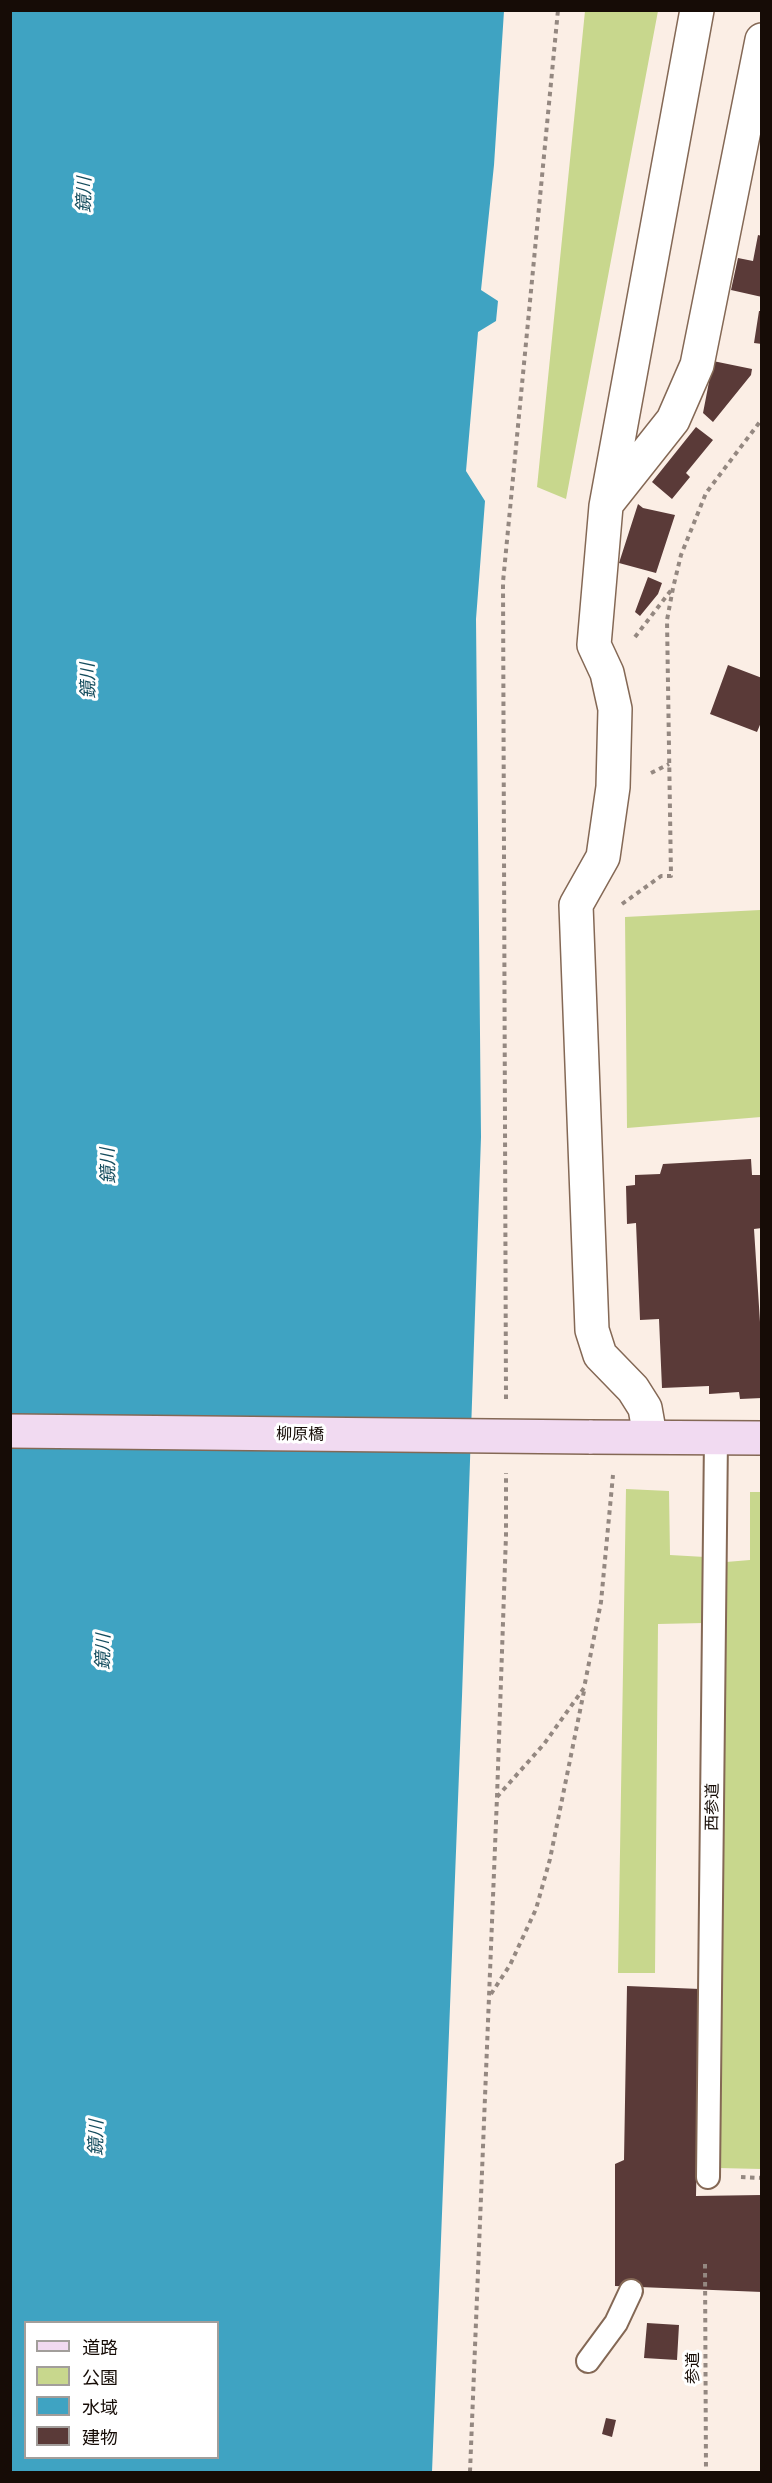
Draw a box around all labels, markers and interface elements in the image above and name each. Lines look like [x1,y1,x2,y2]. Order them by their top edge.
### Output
water label: 鏡川 [73,177,95,213]
water label: 鏡川 [77,663,99,699]
water label: 鏡川 [97,1148,119,1184]
street label: 柳原橋 [276,1424,324,1444]
water label: 鏡川 [92,1634,114,1670]
street label: 西参道 [702,1783,722,1831]
water label: 鏡川 [85,2120,107,2156]
legend [24,2321,219,2459]
text: 道路 [82,2336,118,2358]
street label: 参道 [683,2352,703,2384]
text: 公園 [82,2366,118,2388]
text: 水域 [82,2396,118,2418]
text: 建物 [82,2426,118,2448]

